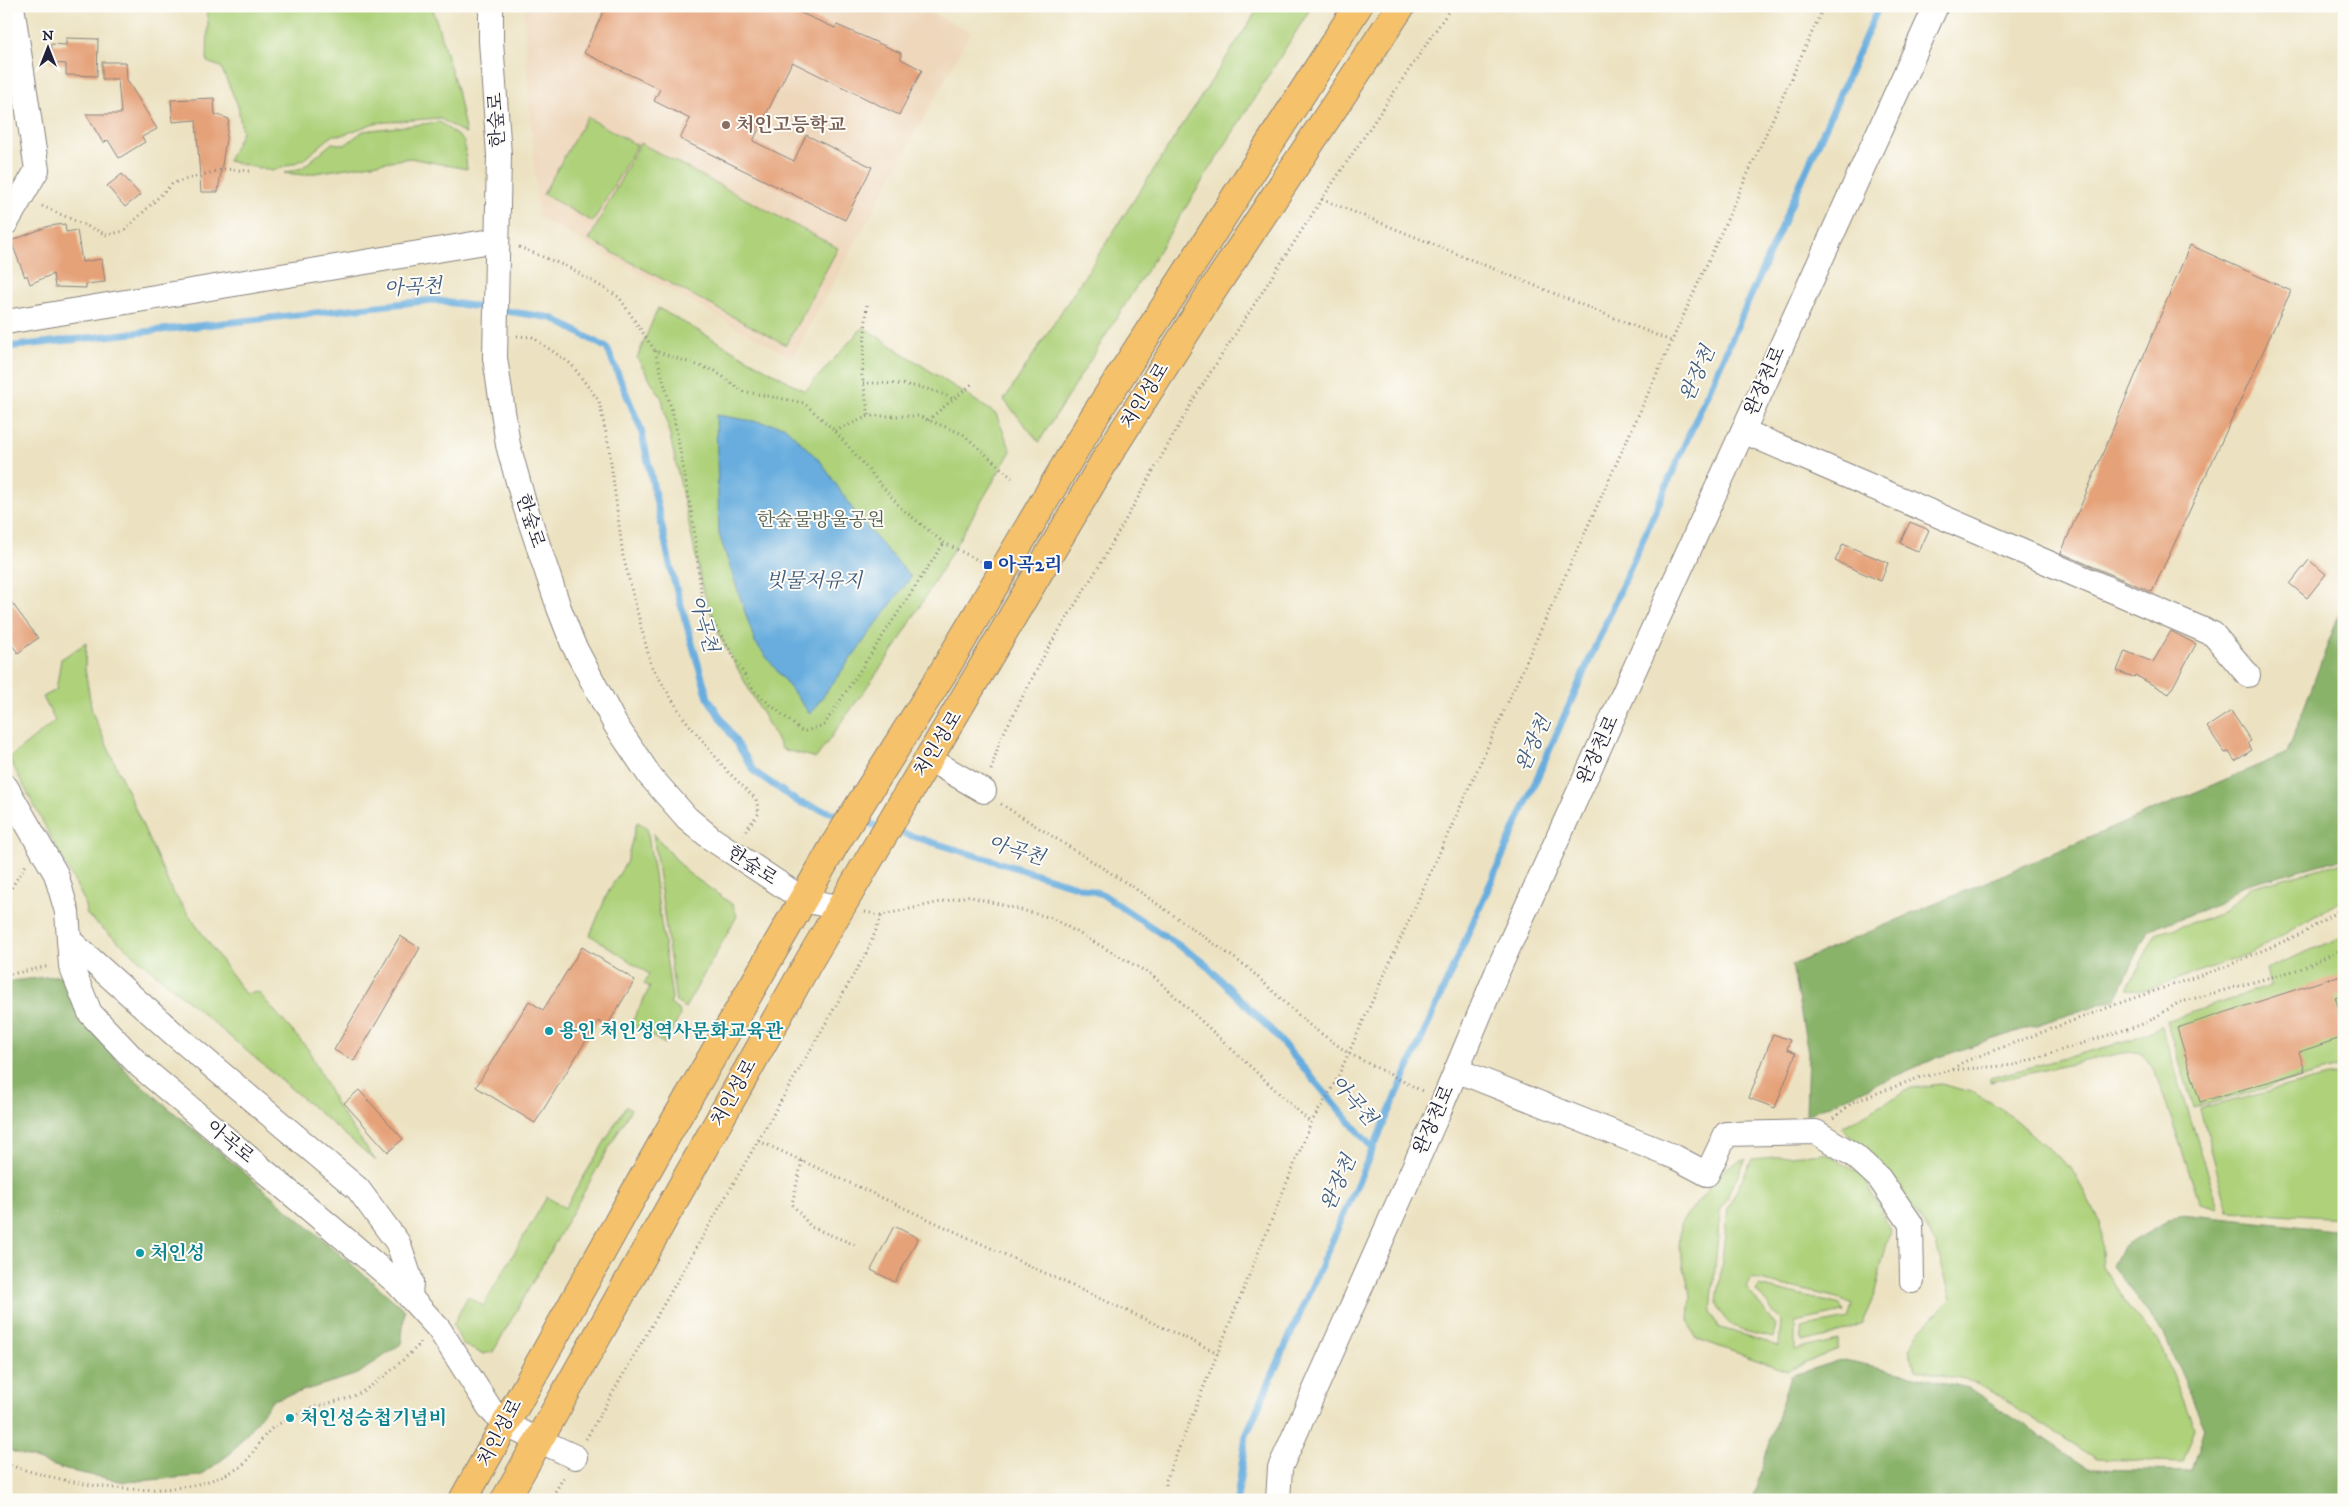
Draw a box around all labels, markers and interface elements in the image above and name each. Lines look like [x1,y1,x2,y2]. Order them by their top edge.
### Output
north arrow [22,22,72,72]
text: N [42,27,54,45]
street label: 한숲로 [484,92,510,148]
place label: 처인고등학교 [736,114,846,137]
marker: 처인고등학교 [720,119,732,131]
water label: 아곡천 [383,274,444,302]
water label: 완장천 [1675,341,1722,406]
street label: 완장천로 [1740,343,1790,419]
street label: 처인성로 [1116,359,1174,433]
street label: 한숲로 [511,491,549,551]
park label: 한숲물방울공원 [757,509,885,532]
place label: 아곡2리 [998,554,1062,577]
marker: 아곡2리 [982,559,994,571]
water label: 빗물저유지 [766,569,864,594]
water label: 아곡천 [683,593,723,657]
street label: 처인성로 [909,707,967,781]
water label: 완장천 [1511,711,1558,776]
street label: 완장천로 [1572,712,1624,788]
water label: 아곡천 [985,831,1049,872]
street label: 한숲로 [723,841,781,891]
place label: 용인 처인성역사문화교육관 [559,1020,784,1043]
marker: 용인 처인성역사문화교육관 [543,1025,555,1037]
street label: 처인성로 [706,1055,762,1131]
water label: 아곡천 [1325,1071,1383,1132]
street label: 완장천로 [1409,1082,1459,1158]
street label: 아곡로 [202,1115,258,1169]
water label: 완장천 [1316,1150,1363,1215]
place label: 처인성 [150,1242,205,1265]
marker: 처인성 [134,1247,146,1259]
street label: 처인성로 [473,1395,527,1471]
place label: 처인성승첩기념비 [300,1407,447,1430]
marker: 처인성승첩기념비 [284,1412,296,1424]

